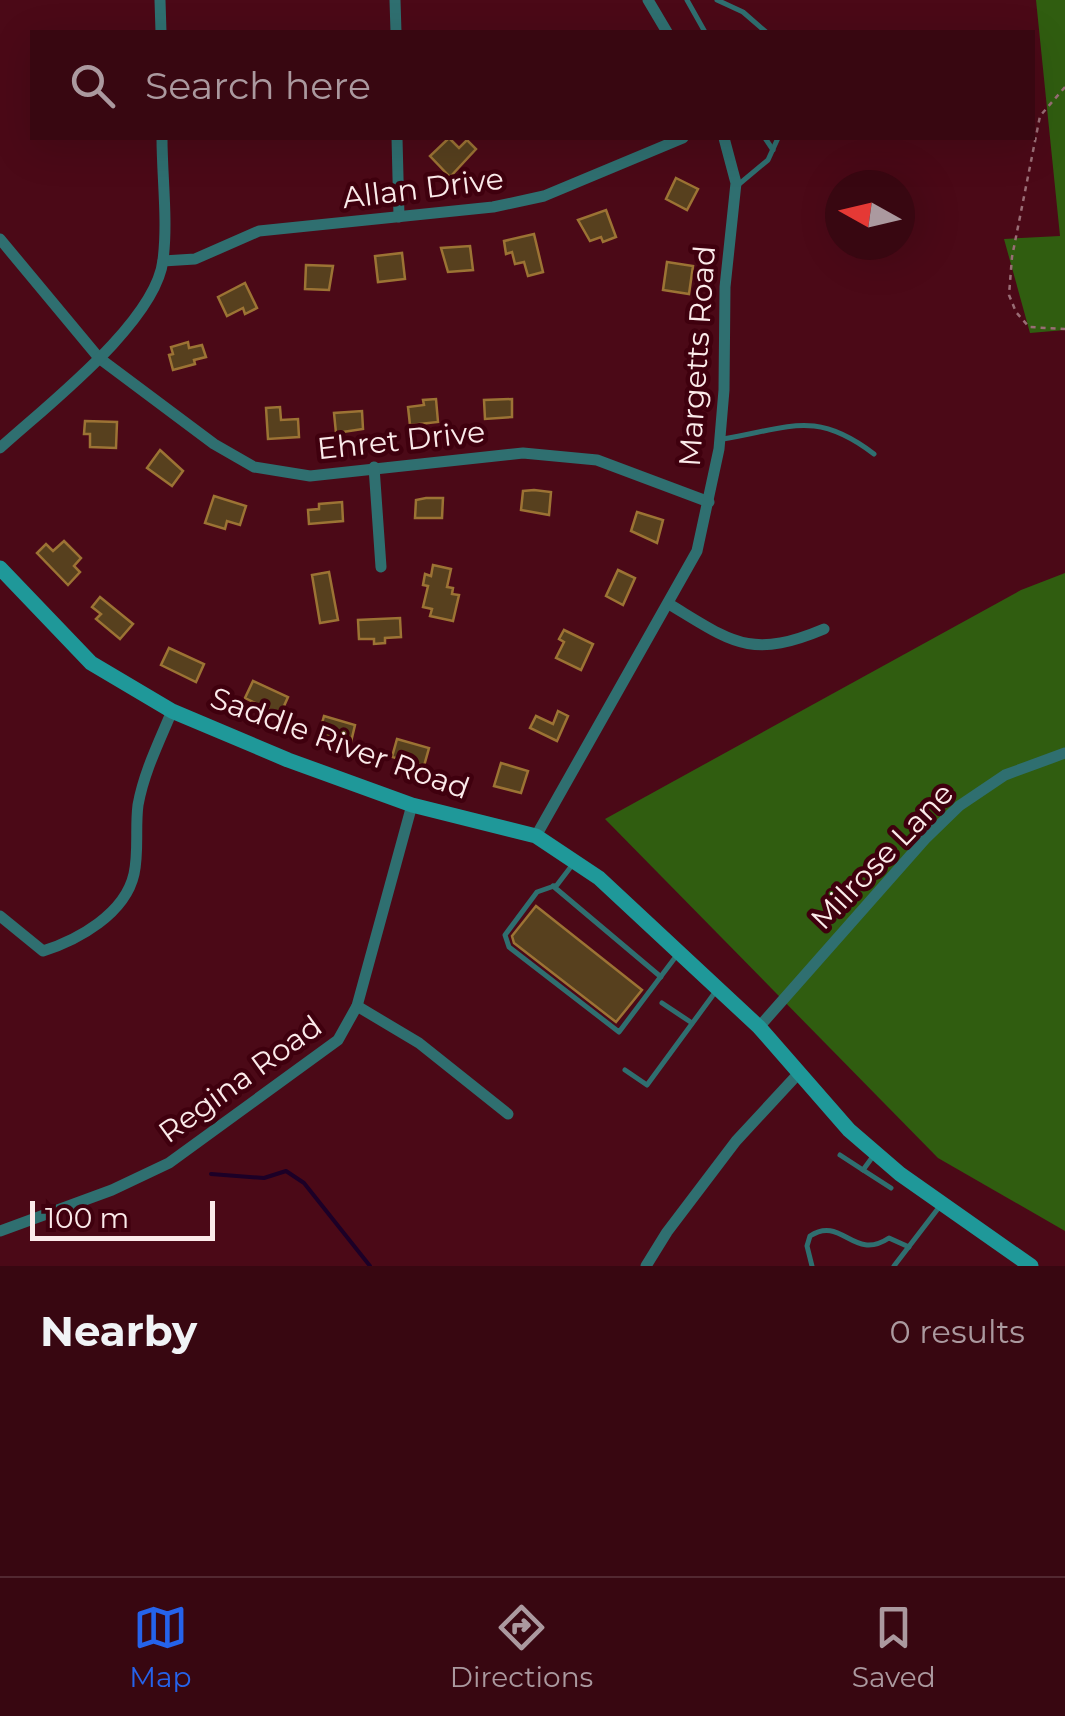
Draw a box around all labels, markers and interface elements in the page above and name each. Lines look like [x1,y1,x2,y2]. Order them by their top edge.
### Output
search box [30,30,1035,140]
icon: search [65,58,120,113]
text: Search here [145,62,371,109]
street label: Allan Drive [340,160,506,216]
north arrow [825,170,915,260]
street label: Margetts Road [671,244,723,468]
street label: Ehret Drive [315,413,487,467]
street label: Saddle River Road [205,679,475,807]
street label: Milrose Lane [803,775,961,937]
street label: Regina Road [151,1007,329,1151]
scale bar [30,1196,215,1240]
text: 100 m [45,1201,129,1235]
text: Nearby [40,1305,197,1357]
text: 0 results [890,1312,1025,1351]
tab: Map [129,1600,191,1694]
tab: Directions [450,1600,593,1694]
tab: Saved [852,1600,936,1694]

